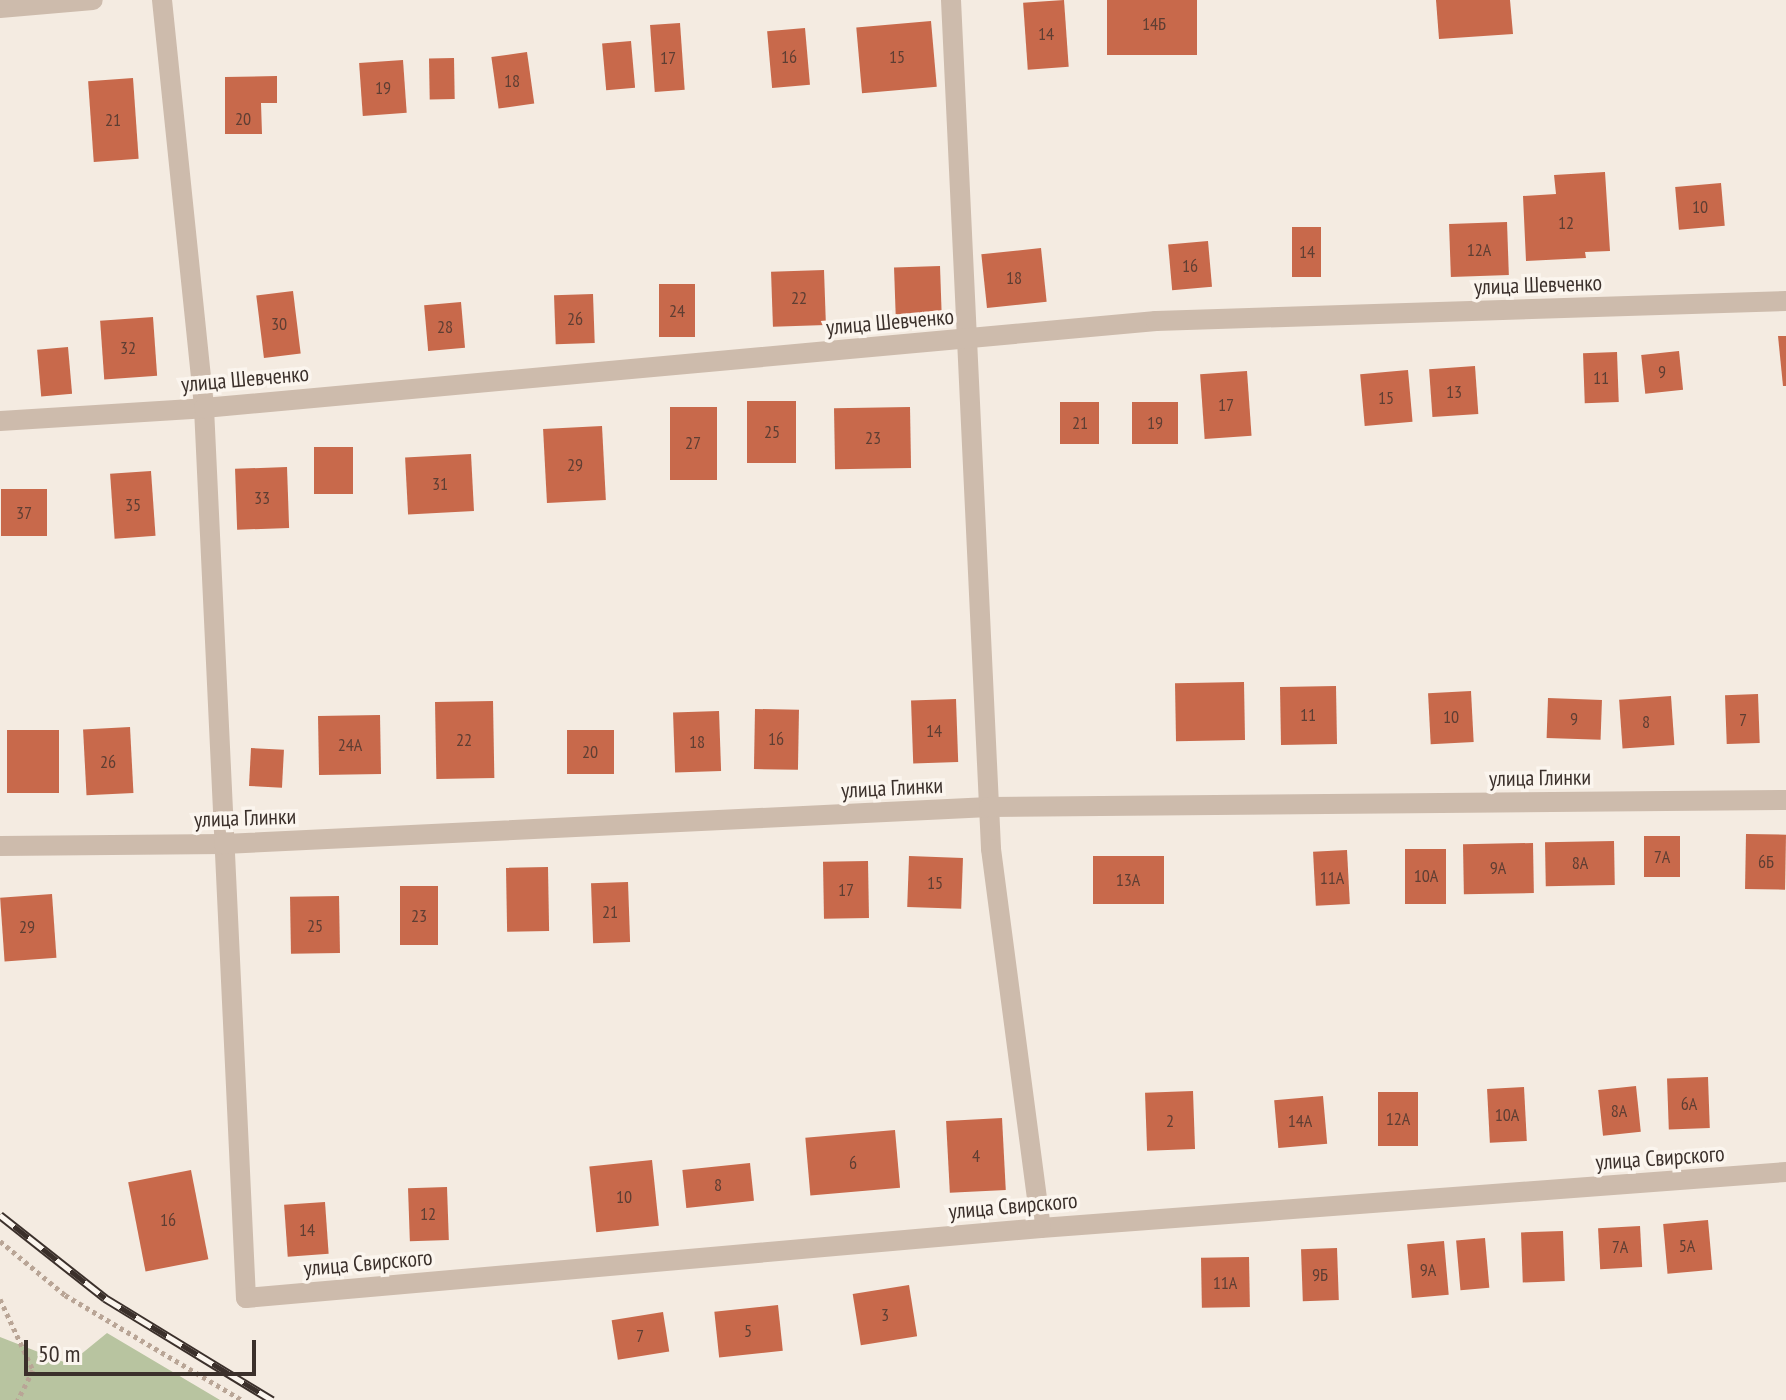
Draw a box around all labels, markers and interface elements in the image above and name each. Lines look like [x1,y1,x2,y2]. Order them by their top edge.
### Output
house number: 14Б [1142,13,1166,35]
house number: 14 [1038,23,1054,45]
house number: 16 [781,46,797,68]
house number: 15 [889,46,905,68]
house number: 17 [660,47,676,69]
house number: 18 [504,70,520,92]
house number: 19 [375,77,391,99]
house number: 20 [235,108,251,130]
house number: 21 [105,109,121,131]
house number: 10 [1692,196,1708,218]
house number: 12 [1558,212,1574,234]
house number: 12А [1467,239,1491,261]
house number: 14 [1299,241,1315,263]
house number: 16 [1182,255,1198,277]
house number: 18 [1006,267,1022,289]
street label: улица Шевченко [1473,270,1603,300]
house number: 22 [791,287,807,309]
house number: 24 [669,300,685,322]
street label: улица Шевченко [825,303,955,341]
house number: 26 [567,308,583,330]
house number: 30 [271,313,287,335]
house number: 28 [437,316,453,338]
house number: 32 [120,337,136,359]
street label: улица Шевченко [180,360,310,398]
house number: 9 [1658,361,1666,383]
house number: 11 [1593,367,1609,389]
house number: 13 [1446,381,1462,403]
house number: 15 [1378,387,1394,409]
house number: 17 [1218,394,1234,416]
house number: 21 [1072,412,1088,434]
house number: 19 [1147,412,1163,434]
house number: 25 [764,421,780,443]
house number: 23 [865,427,881,449]
house number: 27 [685,432,701,454]
house number: 29 [567,454,583,476]
house number: 31 [432,473,448,495]
house number: 33 [254,487,270,509]
house number: 35 [125,494,141,516]
house number: 37 [16,502,32,524]
house number: 11 [1300,704,1316,726]
house number: 10 [1443,706,1459,728]
house number: 9 [1570,708,1578,730]
house number: 7 [1739,709,1747,731]
house number: 8 [1642,711,1650,733]
house number: 14 [926,720,942,742]
house number: 16 [768,728,784,750]
house number: 22 [456,729,472,751]
house number: 18 [689,731,705,753]
house number: 24А [338,734,362,756]
house number: 20 [582,741,598,763]
house number: 26 [100,751,116,773]
street label: улица Глинки [1489,764,1591,792]
street label: улица Глинки [840,772,944,804]
street label: улица Глинки [194,803,296,833]
house number: 7А [1654,846,1670,868]
house number: 6Б [1758,851,1774,873]
house number: 8А [1572,852,1588,874]
house number: 9А [1490,857,1506,879]
house number: 10А [1414,865,1438,887]
house number: 11А [1320,867,1344,889]
house number: 13А [1116,869,1140,891]
house number: 15 [927,872,943,894]
house number: 17 [838,879,854,901]
house number: 21 [602,901,618,923]
house number: 23 [411,905,427,927]
house number: 25 [307,915,323,937]
house number: 29 [19,916,35,938]
house number: 6А [1681,1093,1697,1115]
house number: 8А [1611,1100,1627,1122]
house number: 10А [1495,1104,1519,1126]
house number: 12А [1386,1108,1410,1130]
house number: 2 [1166,1110,1174,1132]
house number: 14А [1288,1110,1312,1132]
street label: улица Свирского [1595,1140,1725,1176]
house number: 4 [972,1145,980,1167]
house number: 6 [849,1152,857,1174]
house number: 8 [714,1174,722,1196]
house number: 10 [616,1186,632,1208]
street label: улица Свирского [947,1187,1079,1225]
house number: 12 [420,1203,436,1225]
house number: 16 [160,1209,176,1231]
house number: 14 [299,1219,315,1241]
house number: 5А [1679,1235,1695,1257]
house number: 7А [1612,1236,1628,1258]
street label: улица Свирского [302,1244,434,1282]
house number: 9А [1420,1259,1436,1281]
house number: 9Б [1312,1264,1328,1286]
house number: 11А [1213,1272,1237,1294]
house number: 3 [881,1304,889,1326]
house number: 5 [744,1320,752,1342]
scale bar [28,1324,260,1374]
house number: 7 [636,1325,644,1347]
text: 50 m [38,1338,80,1369]

